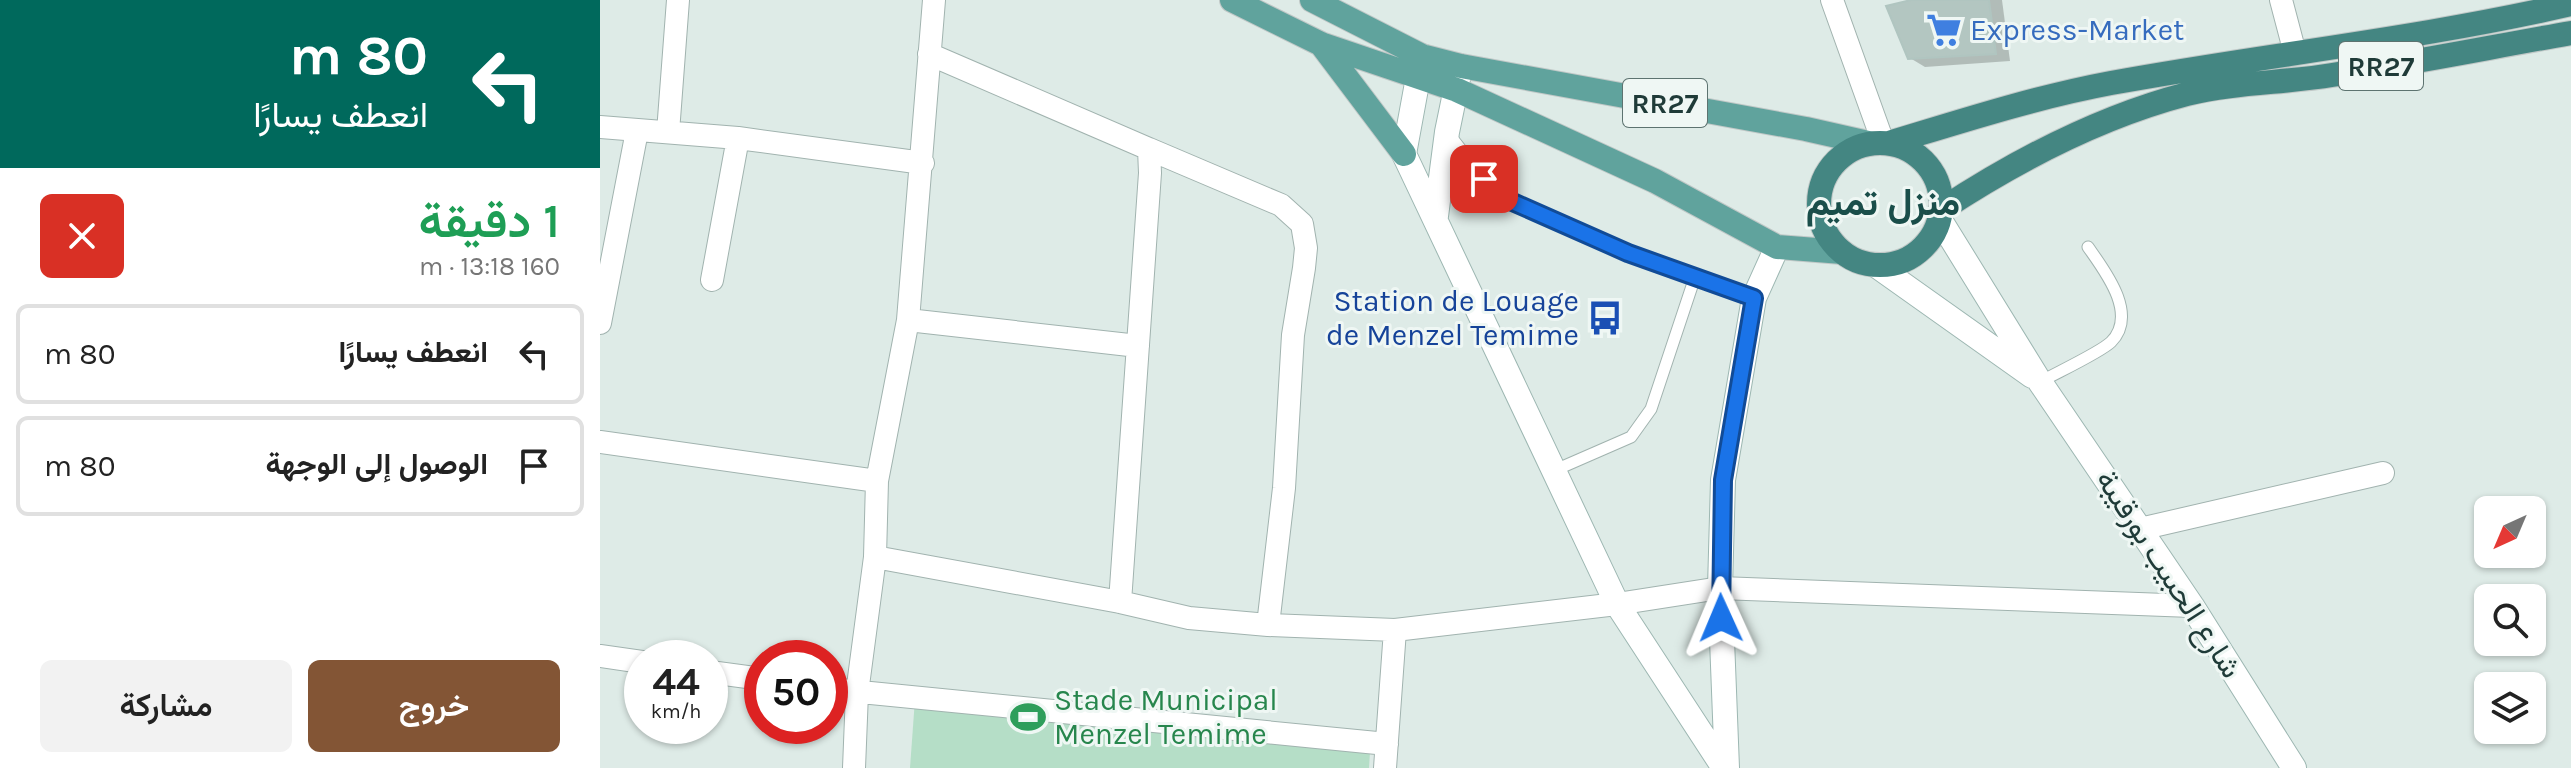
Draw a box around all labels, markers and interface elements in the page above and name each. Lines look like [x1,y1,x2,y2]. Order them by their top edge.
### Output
supermarket icon: Express-Market [1925,11,1963,49]
place label: Express-Market [1970,12,2184,48]
text: 80 m [289,23,428,88]
icon: left [456,32,560,136]
road number: RR27 [2339,42,2423,90]
road number: RR27 [1623,79,1707,127]
text: انعطف يسارًا [253,94,428,136]
pin [1450,145,1518,213]
icon: arrive [1462,157,1506,201]
district label: منزل تميم [1806,180,1960,227]
text: 1 دقيقة [419,193,560,249]
button: close [40,194,124,278]
text: 160 m · 13:18 [419,251,560,282]
place label: Station de Louage de Menzel Temime [1326,283,1579,353]
bus stop icon: Station de Louage de Menzel Temime [1586,299,1624,337]
icon: left [512,332,556,376]
text: انعطف يسارًا [338,334,488,370]
text: 80 m [44,336,115,372]
icon: arrive [512,444,556,488]
text: الوصول إلى الوجهة [265,446,488,482]
text: 80 m [44,448,115,484]
street label: شارع الحبيب بورقيبة [2087,463,2250,686]
north arrow [2474,496,2546,568]
map controls [2474,496,2546,744]
position arrow [1679,576,1763,660]
button: search [2474,584,2546,656]
speed limit sign: 50 [744,640,848,744]
text: 44 [652,658,700,705]
button: مشاركة [40,660,292,752]
button: خروج [308,660,560,752]
button: layers [2474,672,2546,744]
place label: Stade Municipal Menzel Temime [1054,682,1278,752]
sports icon: Stade Municipal Menzel Temime [1009,698,1047,736]
text: km/h [651,700,701,723]

